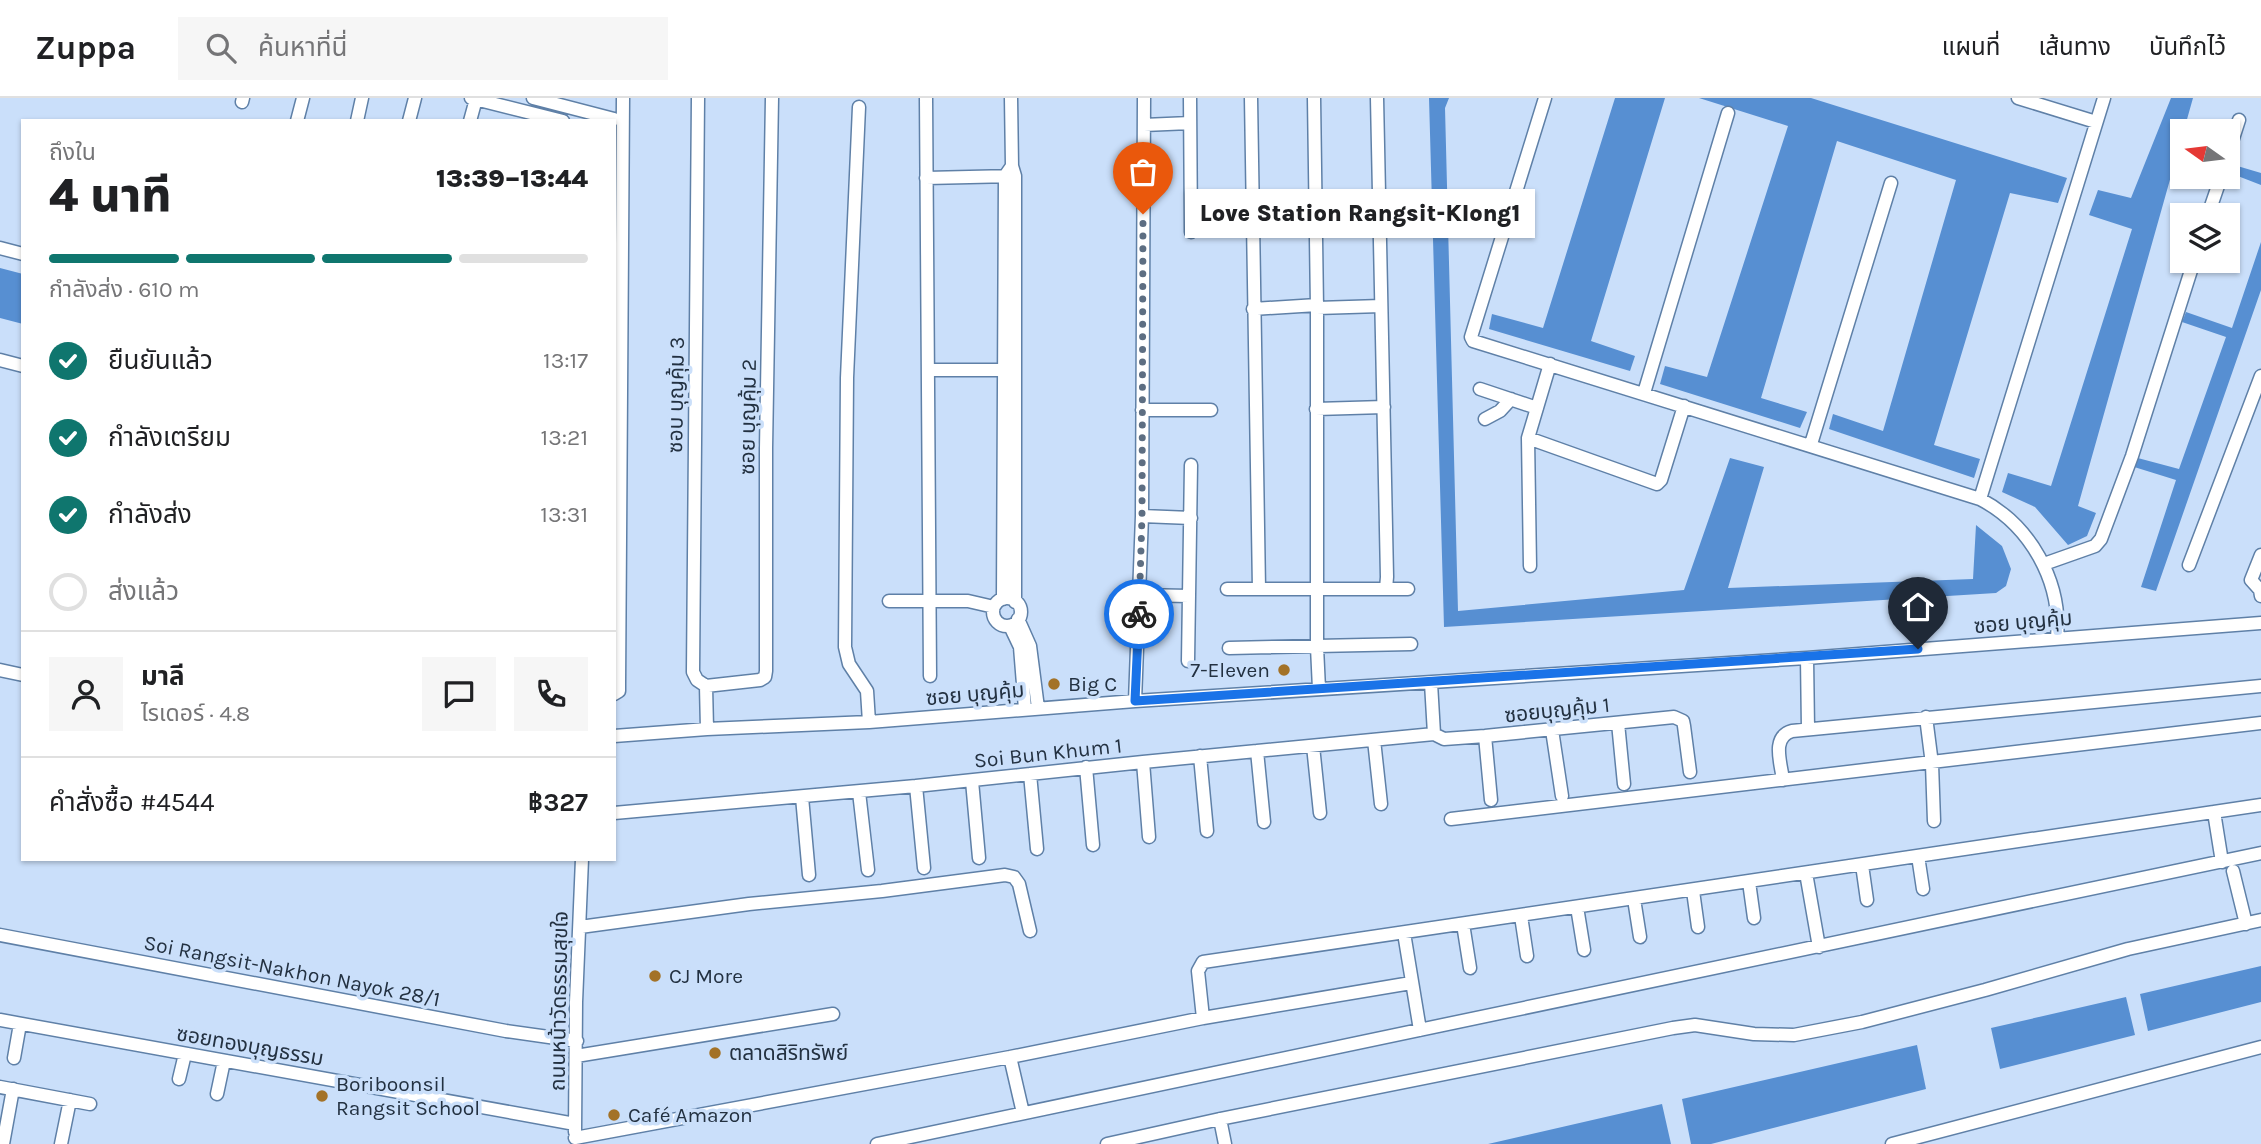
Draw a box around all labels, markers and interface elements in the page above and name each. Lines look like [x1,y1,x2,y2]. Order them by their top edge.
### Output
search box [178,17,668,80]
text: Zuppa [35,29,136,67]
icon: search [202,29,240,67]
text: ค้นหาที่นี่ [258,32,348,63]
text: แผนที่ [1942,33,2000,61]
text: เส้นทาง [2038,33,2111,61]
text: บันทึกไว้ [2149,33,2226,61]
north arrow [2170,119,2240,189]
map controls [2170,119,2240,273]
text: ถึงใน [49,139,96,166]
pin [1113,142,1173,214]
icon: bag [1124,153,1162,191]
text: 13:39–13:44 [436,163,588,194]
text: 4 นาที [49,169,171,223]
callout: Love Station Rangsit-Klong1 [1185,190,1535,238]
text: Love Station Rangsit-Klong1 [1200,200,1520,227]
button: layers [2170,203,2240,273]
text: กำลังส่ง · 610 m [49,276,200,303]
street label: ซอบ บุญคุ้ม 3 [663,337,690,453]
icon: check [49,342,87,380]
text: ยืนยันแล้ว [108,345,213,376]
text: 13:17 [543,347,588,374]
street label: ซอย บุญคุ้ม 2 [735,359,762,475]
icon: check [49,419,87,457]
text: กำลังเตรียม [108,422,231,453]
text: 13:21 [541,424,588,451]
icon: check [49,496,87,534]
text: กำลังส่ง [108,499,192,530]
text: 13:31 [540,501,588,528]
text: ส่งแล้ว [108,576,179,607]
pin [1888,577,1948,649]
courier [1104,579,1174,649]
icon: home [1899,588,1937,626]
icon: bike [1120,595,1158,633]
street label: ซอย บุญคุ้ม [1973,606,2073,639]
button: person [49,657,123,731]
button: chat [422,657,496,731]
button: phone [514,657,588,731]
place label: 7-Eleven [1190,658,1270,682]
text: มาลี [141,661,185,692]
marker: 7-Eleven [1276,662,1292,678]
place label: Big C [1068,672,1117,696]
marker: Big C [1046,676,1062,692]
street label: ซอย บุญคุ้ม [925,678,1025,711]
street label: ซอยบุญคุ้ม 1 [1503,693,1611,728]
text: ไรเดอร์ · 4.8 [141,700,250,727]
street label: Soi Bun Khum 1 [973,733,1123,773]
text: คำสั่งซื้อ #4544 [49,787,214,818]
text: ฿327 [528,787,588,818]
street label: ถนนหน้าวัดธรรมสุขใจ [545,911,574,1091]
street label: Soi Rangsit-Nakhon Nayok 28/1 [142,930,442,1012]
place label: CJ More [669,964,743,988]
marker: CJ More [647,968,663,984]
street label: ซอยทองบุญธรรม [174,1021,325,1072]
place label: ตลาดสิริทรัพย์ [729,1041,848,1065]
marker: ตลาดสิริทรัพย์ [707,1045,723,1061]
place label: Boriboonsil Rangsit School [336,1072,480,1120]
marker: Boriboonsil Rangsit School [314,1088,330,1104]
place label: Café Amazon [628,1103,753,1127]
marker: Café Amazon [606,1107,622,1123]

